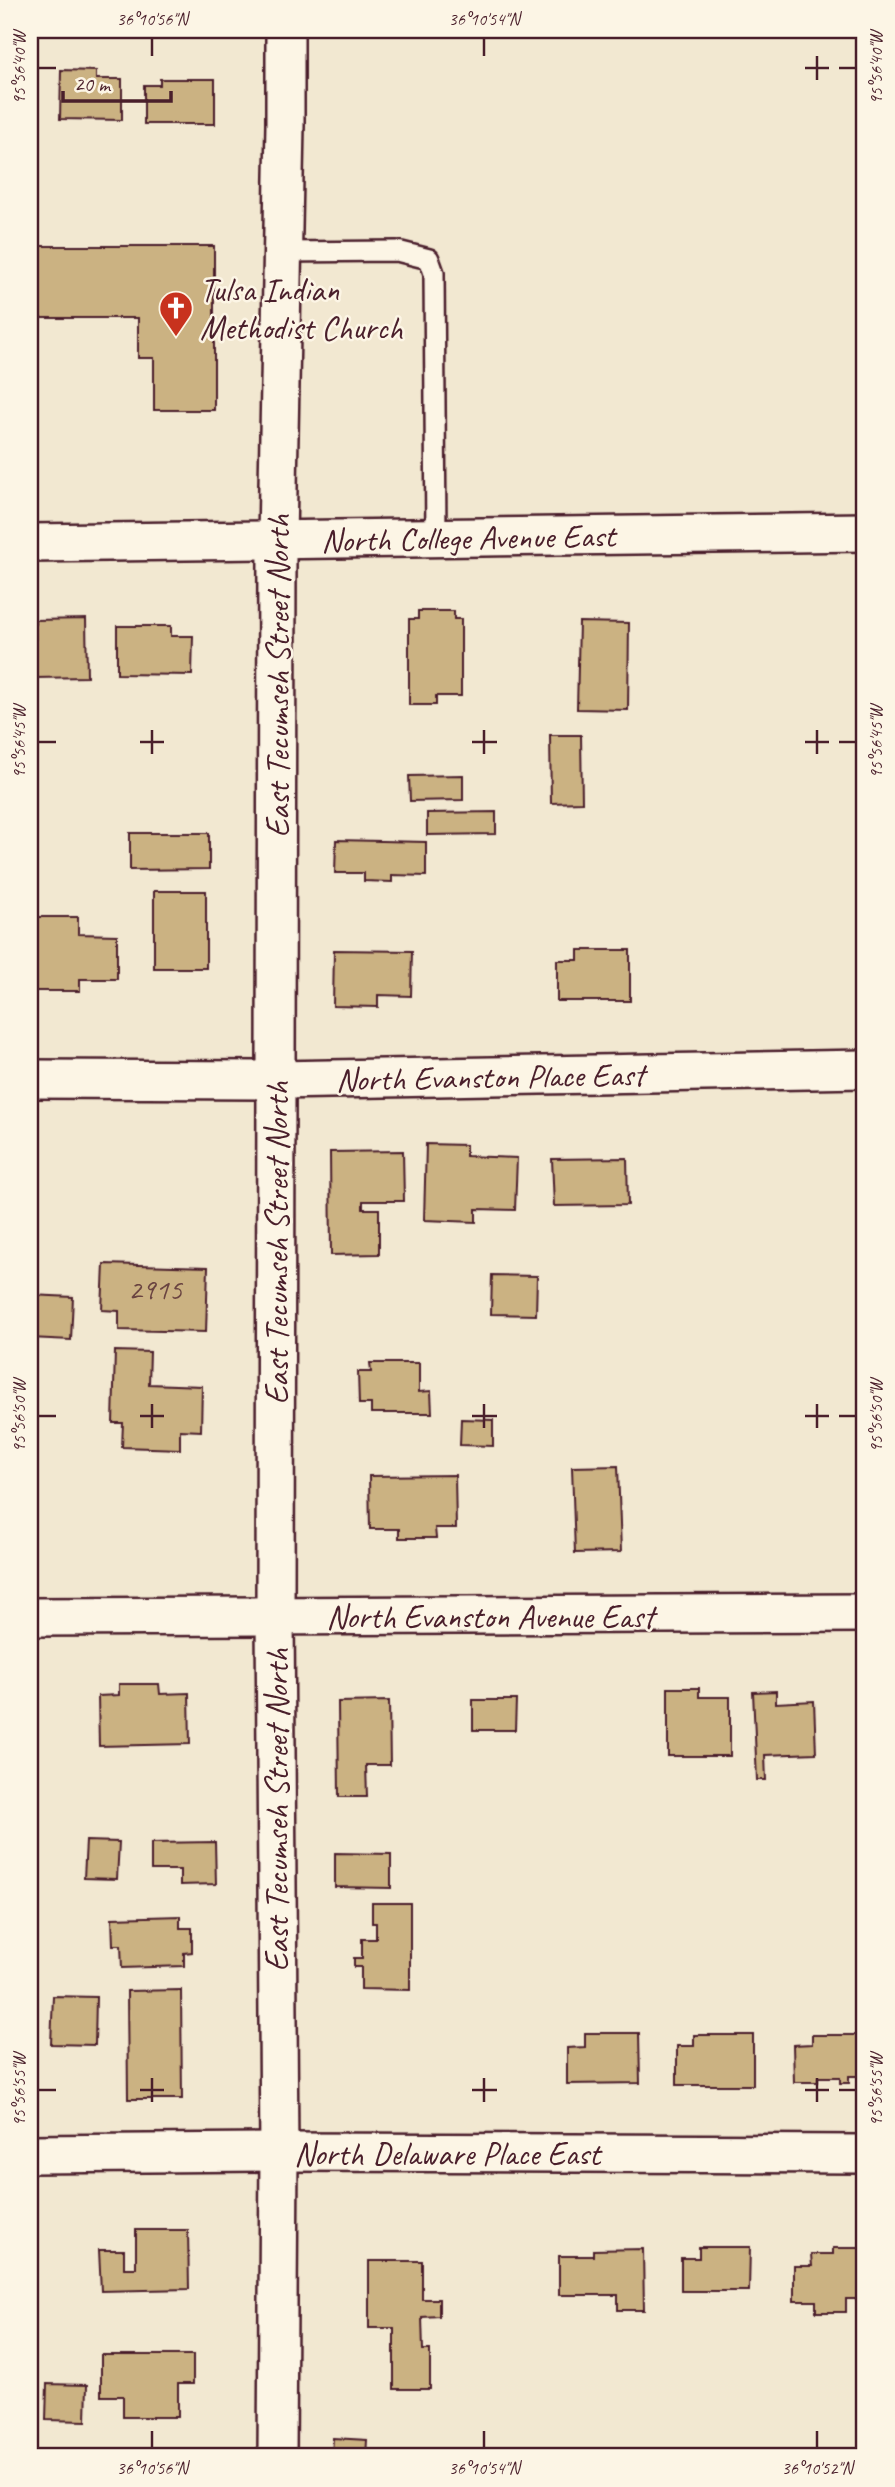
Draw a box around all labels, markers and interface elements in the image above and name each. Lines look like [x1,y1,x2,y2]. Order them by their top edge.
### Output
text: 36°10'56"N [117,8,191,30]
text: 36°10'54"N [449,8,523,30]
text: 95°56'40"W [8,28,30,105]
text: 95°56'40"W [865,28,887,105]
scale bar [63,60,172,104]
text: 20 m [74,71,112,97]
place label: Tulsa Indian Methodist Church [200,269,404,349]
church icon: Tulsa Indian Methodist Church [157,289,195,338]
street label: East Tecumseh Street North [257,514,299,837]
street label: North College Avenue East [321,514,618,562]
text: 95°56'45"W [8,702,30,779]
text: 95°56'45"W [865,702,887,779]
street label: North Evanston Place East [335,1053,649,1101]
street label: East Tecumseh Street North [256,1081,298,1404]
house number: 2915 [128,1270,183,1308]
text: 95°56'50"W [8,1376,30,1453]
text: 95°56'50"W [865,1376,887,1453]
street label: North Evanston Avenue East [326,1596,658,1638]
street label: East Tecumseh Street North [256,1648,298,1971]
text: 95°56'55"W [8,2050,30,2127]
text: 95°56'55"W [865,2050,887,2127]
street label: North Delaware Place East [294,2133,603,2175]
text: 36°10'56"N [117,2457,191,2479]
text: 36°10'54"N [449,2457,523,2479]
text: 36°10'52"N [782,2457,856,2479]

